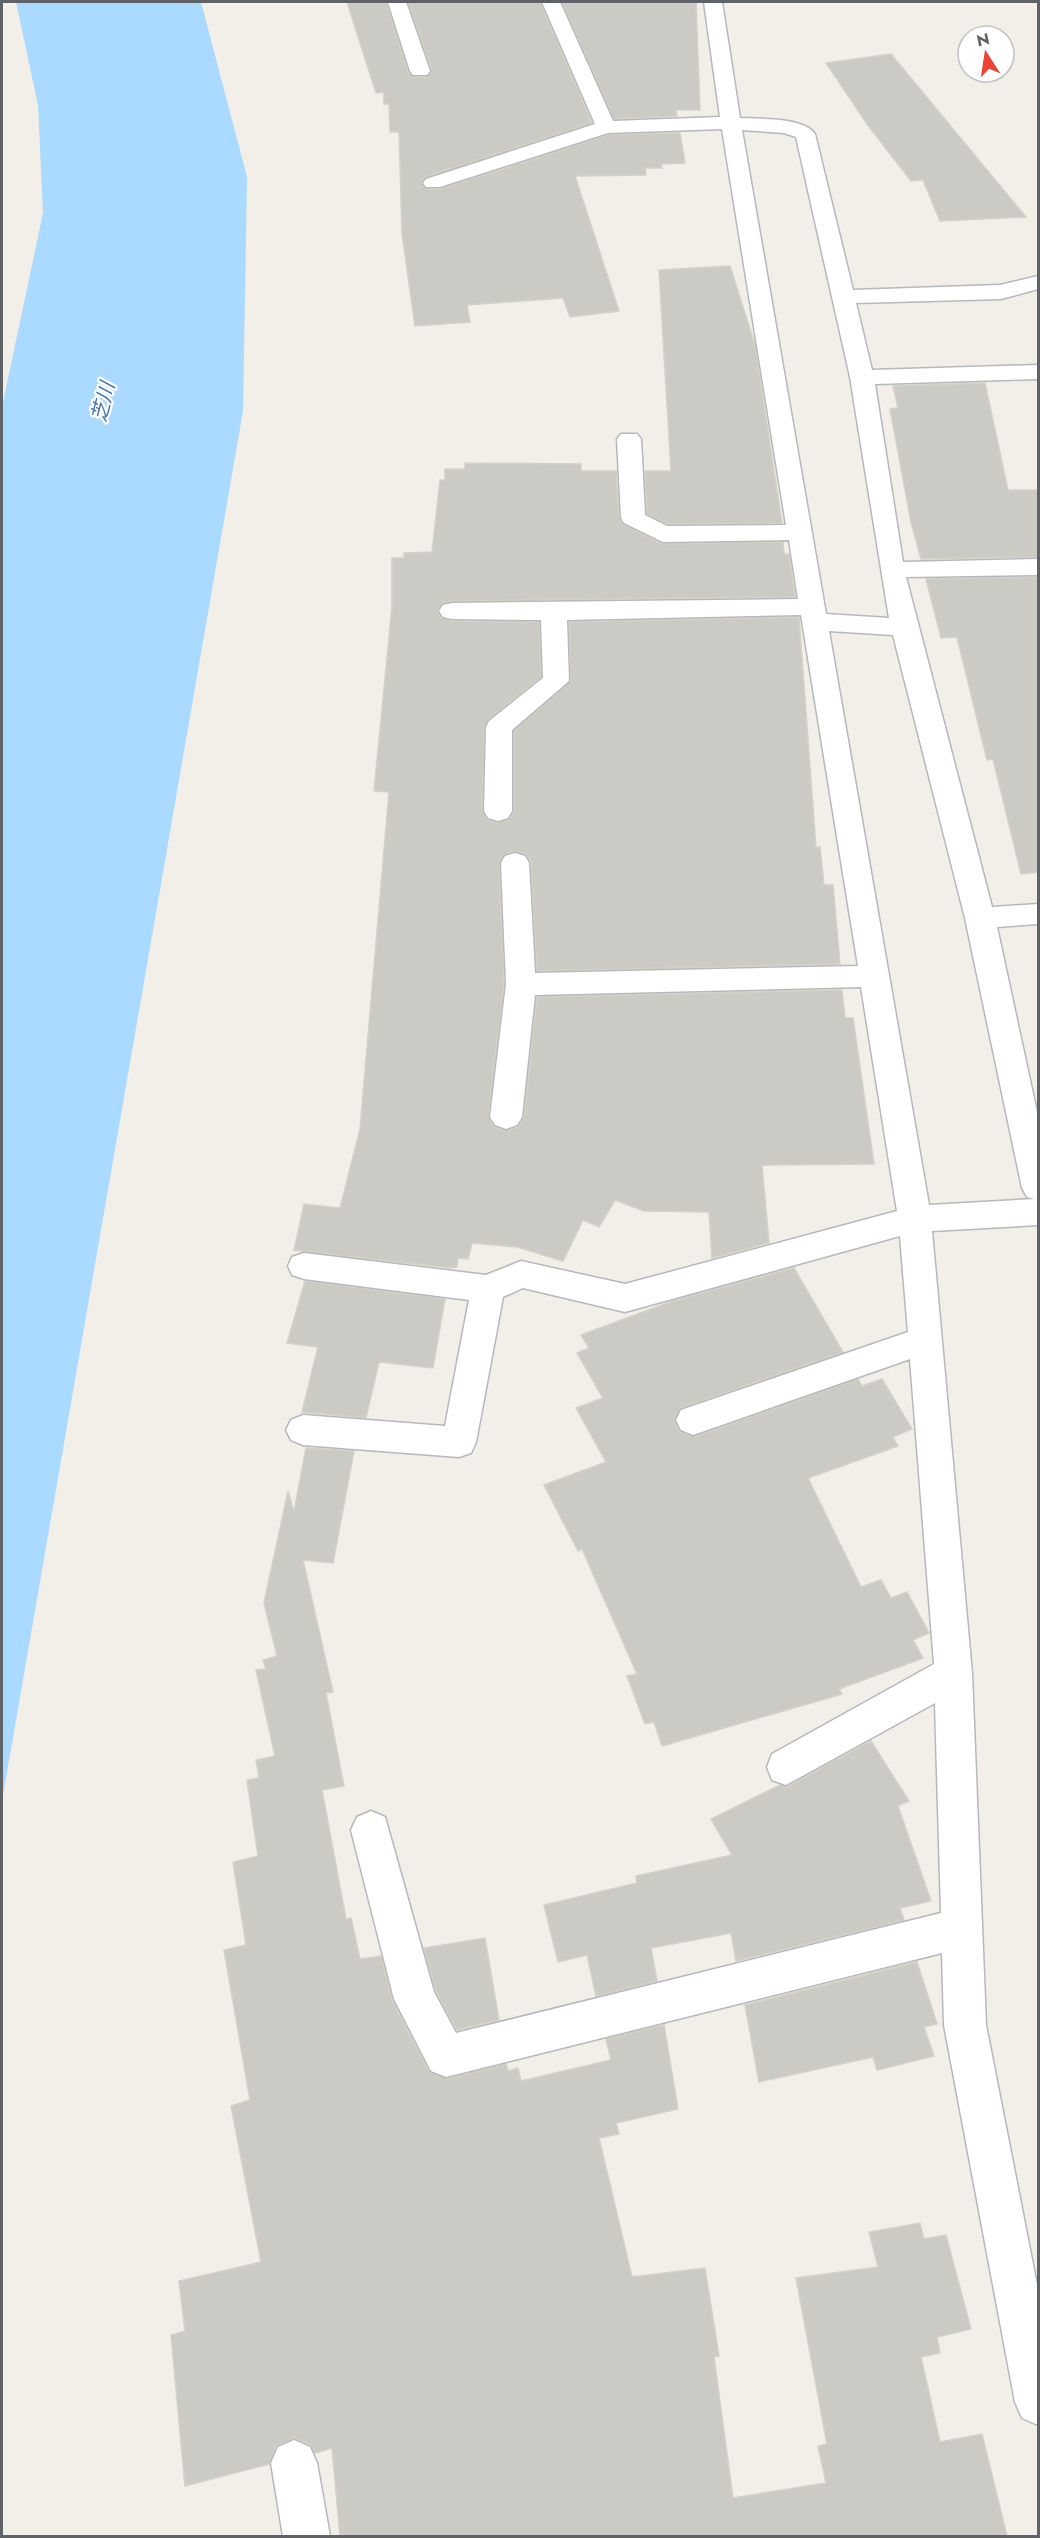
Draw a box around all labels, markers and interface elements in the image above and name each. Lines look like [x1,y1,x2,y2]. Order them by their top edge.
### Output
north arrow [956,24,1016,84]
text: N [974,27,992,52]
water label: 芝川 [85,377,123,425]

